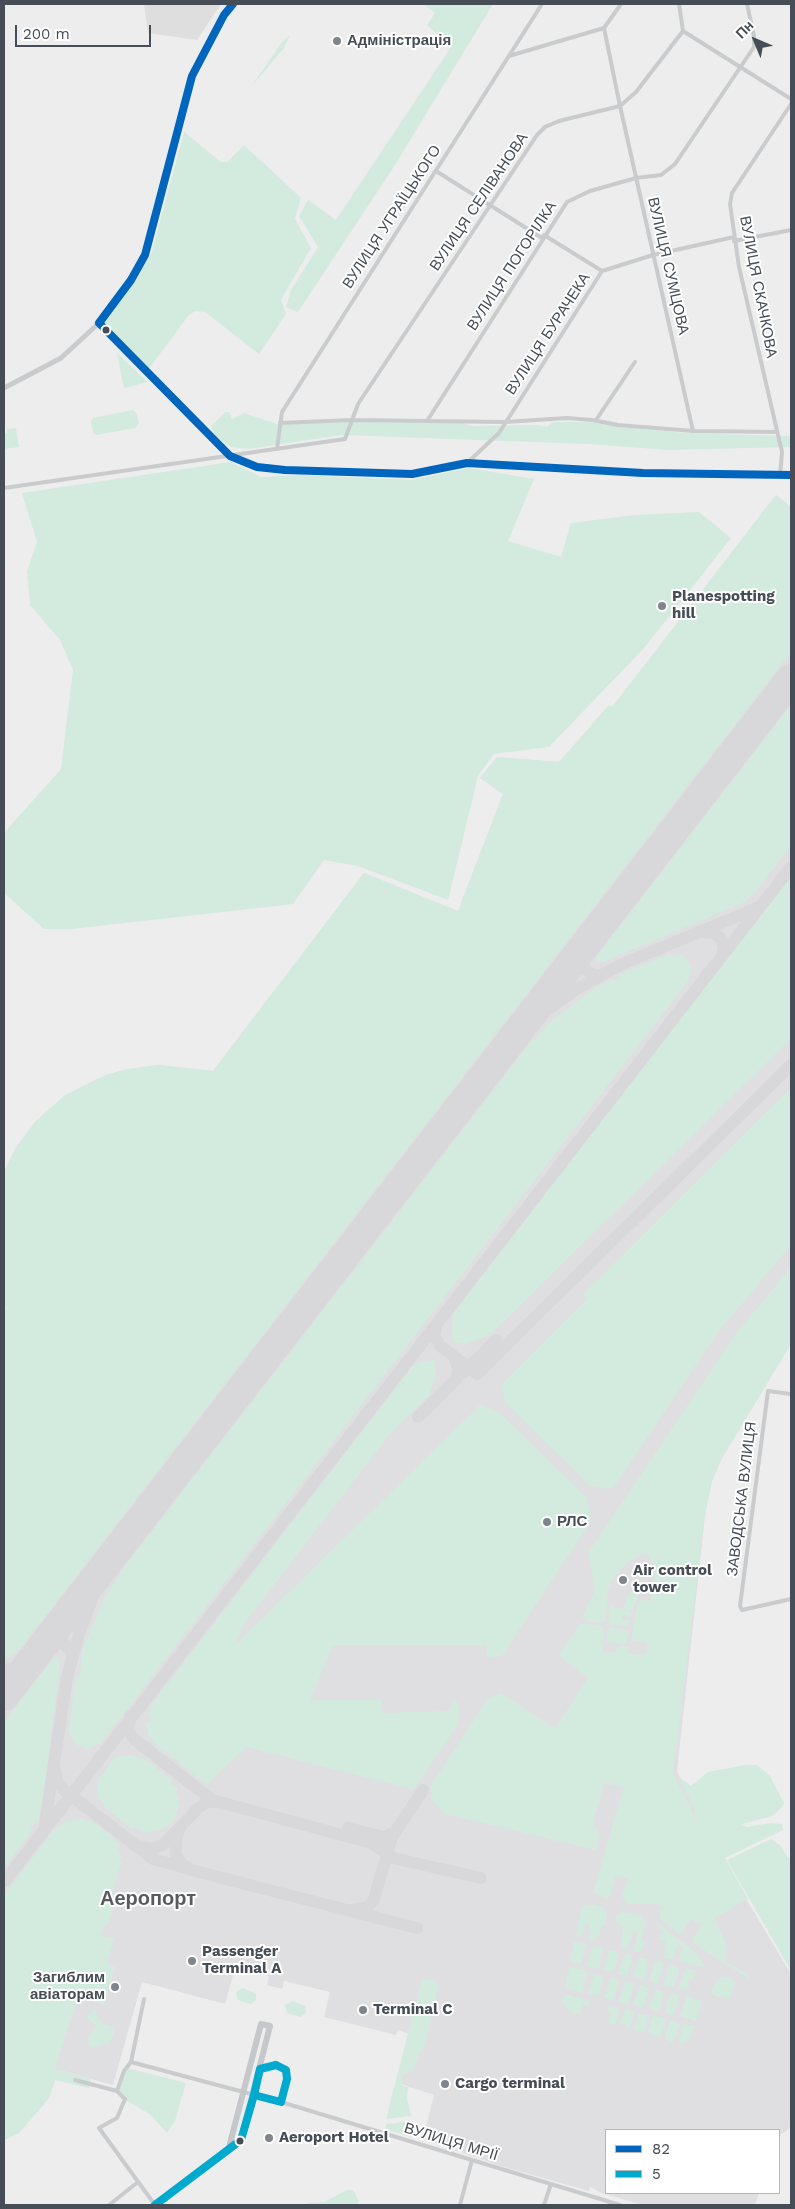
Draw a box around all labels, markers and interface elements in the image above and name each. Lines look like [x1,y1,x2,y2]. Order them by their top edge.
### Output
scale bar [18,15,154,47]
north arrow [730,15,780,65]
text: Пн [732,17,757,42]
text: 200 m [23,25,70,43]
place label: Адміністрація [347,32,451,50]
marker: Адміністрація [331,35,343,47]
street label: ВУЛИЦЯ СЕЛІВАНОВА [426,130,532,274]
street label: ВУЛИЦЯ УГРАЇЦЬКОГО [339,142,445,292]
street label: ВУЛИЦЯ СУМЦОВА [643,196,693,336]
street label: ВУЛИЦЯ ПОГОРІЛКА [464,198,560,334]
street label: ВУЛИЦЯ СКАЧКОВА [735,214,781,360]
street label: ВУЛИЦЯ БУРАЧЕКА [502,270,594,398]
unlabelled marker [101,325,111,335]
place label: Planespotting hill [672,588,775,623]
marker: Planespotting hill [656,600,668,612]
street label: ЗАВОДСЬКА ВУЛИЦЯ [724,1421,760,1577]
place label: РЛС [557,1513,587,1531]
marker: РЛС [541,1516,553,1528]
place label: Air control tower [633,1562,712,1597]
marker: Air control tower [617,1574,629,1586]
district label: Аеропорт [100,1887,196,1911]
place label: Passenger Terminal A [202,1943,281,1978]
marker: Passenger Terminal A [186,1955,198,1967]
place label: Загиблим авіаторам [30,1969,105,2004]
marker: Загиблим авіаторам [109,1981,121,1993]
place label: Terminal C [373,2001,452,2019]
marker: Terminal C [357,2004,369,2016]
place label: Cargo terminal [455,2075,565,2093]
marker: Cargo terminal [439,2078,451,2090]
street label: ВУЛИЦЯ МРІЇ [402,2119,500,2165]
place label: Aeroport Hotel [279,2129,389,2147]
legend [605,2129,780,2194]
marker: Aeroport Hotel [263,2132,275,2144]
unlabelled marker [235,2136,245,2146]
text: 82 [652,2140,670,2158]
text: 5 [652,2165,661,2183]

